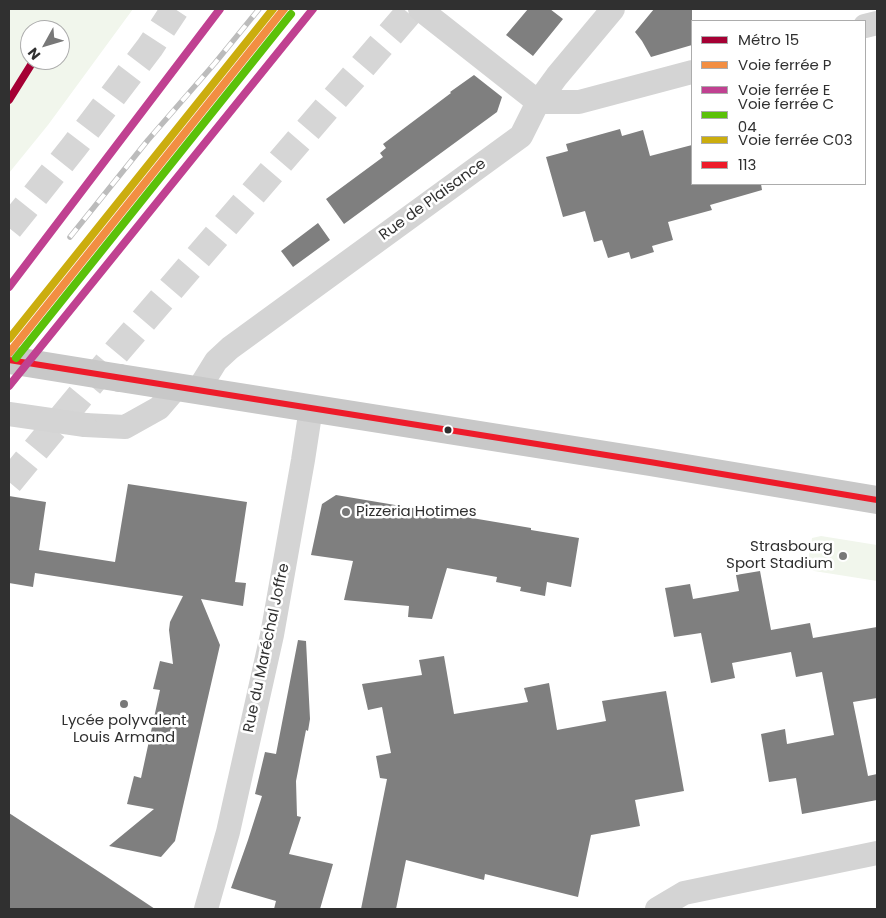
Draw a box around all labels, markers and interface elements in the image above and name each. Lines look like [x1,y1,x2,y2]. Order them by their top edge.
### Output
north arrow [20,20,70,70]
legend [691,20,866,185]
text: Métro 15 [738,29,799,50]
text: N [23,43,45,64]
text: Voie ferrée P [738,54,831,75]
text: Voie ferrée E [738,79,830,100]
text: Voie ferrée C 04 [738,93,834,137]
text: Voie ferrée C03 [738,129,853,150]
text: 113 [738,154,756,175]
street label: Rue de Plaisance [376,155,490,245]
unlabelled marker [443,425,453,435]
place label: Pizzeria Hotimes [356,503,476,521]
marker: Pizzeria Hotimes [340,506,352,518]
place label: Strasbourg Sport Stadium [726,538,833,573]
marker: Strasbourg Sport Stadium [837,550,849,562]
street label: Rue du Maréchal Joffre [240,562,294,734]
marker: Lycée polyvalent Louis Armand [118,698,130,710]
place label: Lycée polyvalent Louis Armand [61,712,187,747]

